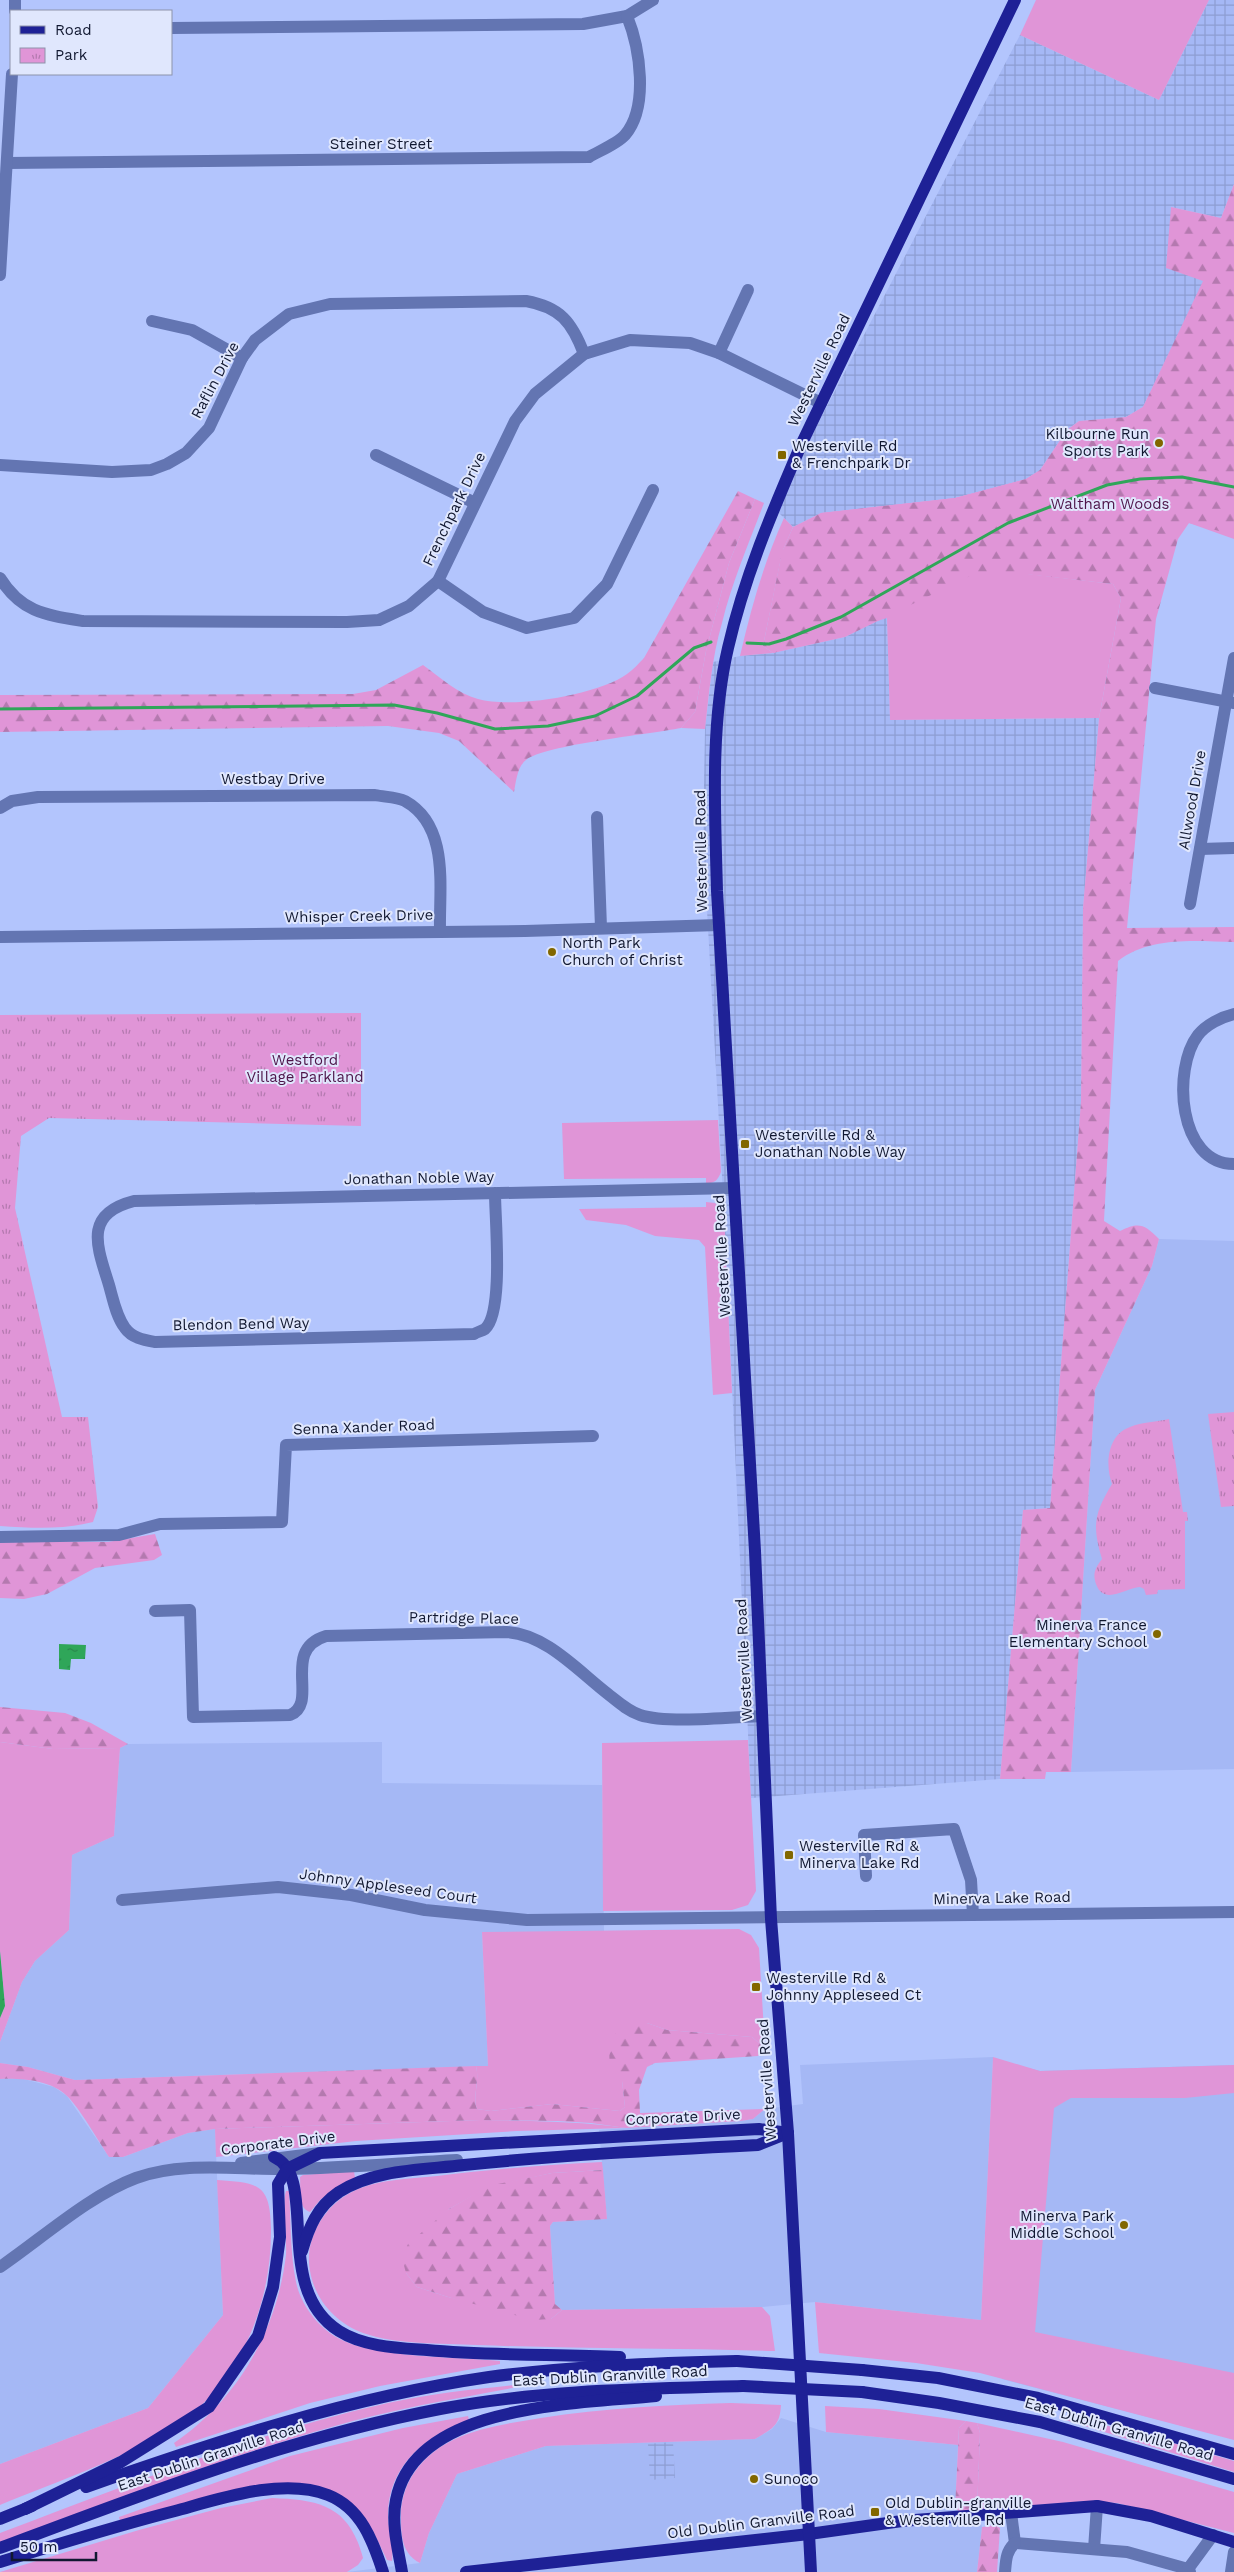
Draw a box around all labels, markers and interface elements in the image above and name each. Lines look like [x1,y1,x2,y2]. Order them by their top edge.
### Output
legend [10,10,172,75]
text: Road [55,21,92,39]
text: Park [55,46,88,64]
street label: Steiner Street [330,135,433,153]
street label: Westerville Road [784,311,854,429]
street label: Raflin Drive [187,338,243,422]
place label: Kilbourne Run Sports Park [1045,425,1149,460]
place label: Westerville Rd & Frenchpark Dr [792,437,911,472]
marker: Kilbourne Run Sports Park [1153,437,1165,449]
street label: Frenchpark Drive [419,449,489,569]
marker: Westerville Rd & Frenchpark Dr [776,449,788,461]
park label: Waltham Woods [1051,495,1170,513]
street label: Allwood Drive [1174,749,1210,851]
street label: Westbay Drive [221,770,325,788]
street label: Westerville Road [691,789,711,913]
street label: Whisper Creek Drive [285,906,433,926]
place label: North Park Church of Christ [562,934,683,969]
marker: North Park Church of Christ [546,946,558,958]
park label: Westford Village Parkland [246,1051,364,1086]
place label: Westerville Rd & Jonathan Noble Way [755,1126,905,1161]
marker: Westerville Rd & Jonathan Noble Way [739,1138,751,1150]
street label: Jonathan Noble Way [344,1168,495,1188]
street label: Westerville Road [710,1194,734,1318]
street label: Blendon Bend Way [173,1314,310,1334]
street label: Senna Xander Road [293,1416,435,1438]
street label: Westerville Road [732,1598,756,1722]
street label: Partridge Place [409,1608,519,1628]
place label: Minerva France Elementary School [1009,1616,1147,1651]
marker: Minerva France Elementary School [1151,1628,1163,1640]
place label: Westerville Rd & Minerva Lake Rd [799,1837,920,1872]
marker: Westerville Rd & Minerva Lake Rd [783,1849,795,1861]
street label: Johnny Appleseed Court [298,1865,479,1907]
street label: Minerva Lake Road [933,1888,1071,1908]
place label: Westerville Rd & Johnny Appleseed Ct [766,1969,922,2004]
marker: Westerville Rd & Johnny Appleseed Ct [750,1981,762,1993]
street label: Westerville Road [754,2018,780,2142]
street label: Corporate Drive [625,2105,741,2129]
street label: Corporate Drive [220,2127,336,2159]
place label: Minerva Park Middle School [1010,2207,1114,2242]
marker: Minerva Park Middle School [1118,2219,1130,2231]
street label: East Dublin Granville Road [512,2362,708,2390]
street label: East Dublin Granville Road [1023,2393,1215,2465]
street label: East Dublin Granville Road [115,2417,307,2495]
place label: Sunoco [764,2470,818,2488]
marker: Sunoco [748,2473,760,2485]
place label: Old Dublin-granville & Westerville Rd [885,2494,1031,2529]
street label: Old Dublin Granville Road [666,2502,856,2542]
marker: Old Dublin-granville & Westerville Rd [869,2506,881,2518]
scale bar [12,2530,96,2562]
text: 50 m [20,2538,57,2556]

